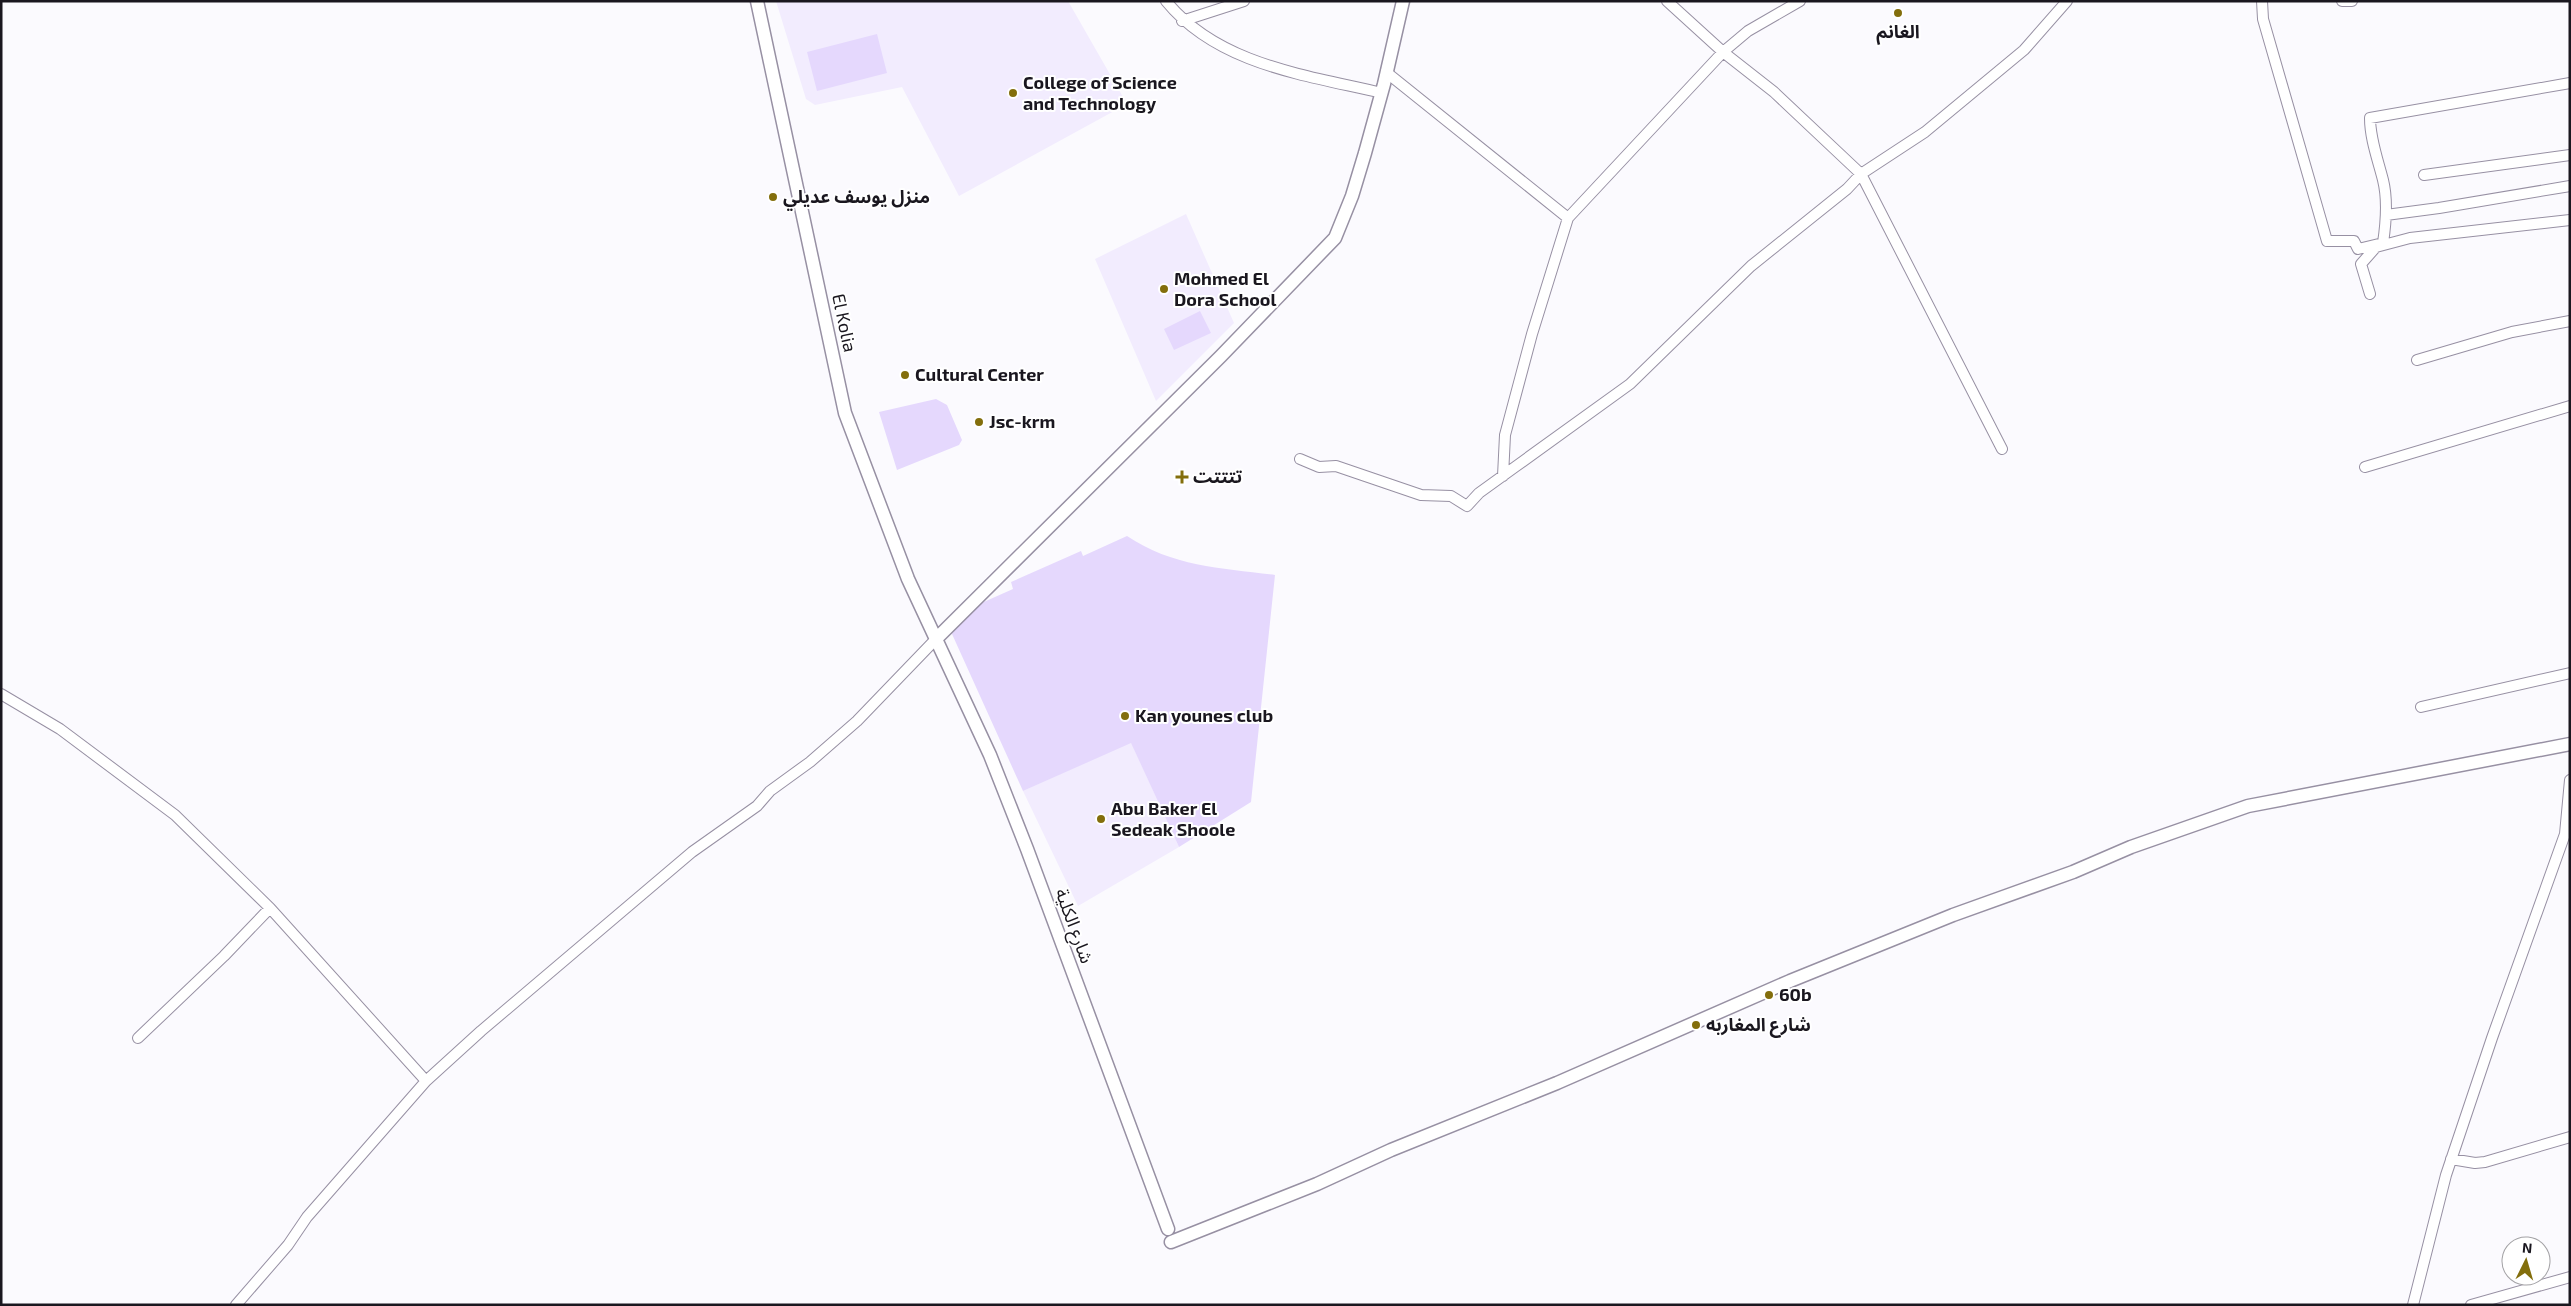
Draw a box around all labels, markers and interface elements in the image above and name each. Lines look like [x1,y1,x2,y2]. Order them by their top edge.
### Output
marker: الغانم [1892,7,1904,19]
place label: الغانم [1876,20,1920,45]
place label: College of Science and Technology [1023,71,1177,114]
marker: College of Science and Technology [1007,87,1019,99]
place label: منزل يوسف عديلي [783,185,930,211]
marker: منزل يوسف عديلي [767,191,779,203]
place label: Mohmed El Dora School [1174,267,1276,310]
marker: Mohmed El Dora School [1158,283,1170,295]
street label: El Kolia [828,291,862,354]
place label: Cultural Center [915,363,1044,385]
marker: Cultural Center [899,369,911,381]
place label: Jsc-krm [989,410,1055,432]
marker: Jsc-krm [973,416,985,428]
place label: تتتتت [1193,465,1243,487]
marker: تتتتت [1175,470,1189,484]
place label: Kan younes club [1135,704,1273,726]
marker: Kan younes club [1119,710,1131,722]
place label: Abu Baker El Sedeak Shoole [1111,797,1235,840]
marker: Abu Baker El Sedeak Shoole [1095,813,1107,825]
street label: شارع الكلية [1047,885,1099,967]
place label: 60b [1779,983,1812,1005]
marker: 60b [1763,989,1775,1001]
place label: شارع المغاربه [1706,1013,1811,1038]
marker: شارع المغاربه [1690,1019,1702,1031]
north arrow [2501,1236,2551,1286]
text: N [2521,1239,2533,1256]

